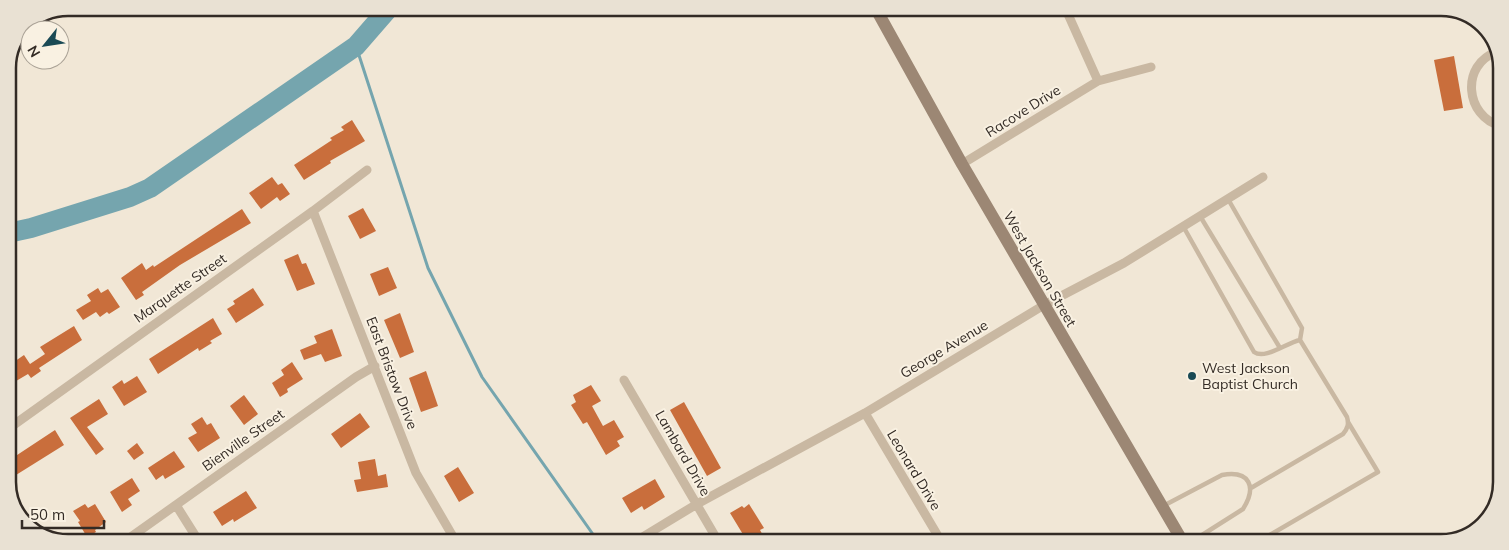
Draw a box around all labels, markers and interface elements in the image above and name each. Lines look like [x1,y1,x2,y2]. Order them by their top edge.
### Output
north arrow [20,20,70,70]
text: N [23,42,44,61]
street label: Racove Drive [982,81,1064,141]
street label: West Jackson Street [1000,208,1080,330]
street label: Marquette Street [130,249,230,327]
street label: East Bristow Drive [362,314,422,432]
street label: George Avenue [897,316,991,382]
place label: West Jackson Baptist Church [1202,359,1298,393]
marker: West Jackson Baptist Church [1186,370,1198,382]
street label: Bienville Street [199,405,288,475]
street label: Lambard Drive [651,407,715,499]
street label: Leonard Drive [883,427,945,513]
scale bar [22,498,105,530]
text: 50 m [30,505,65,524]

